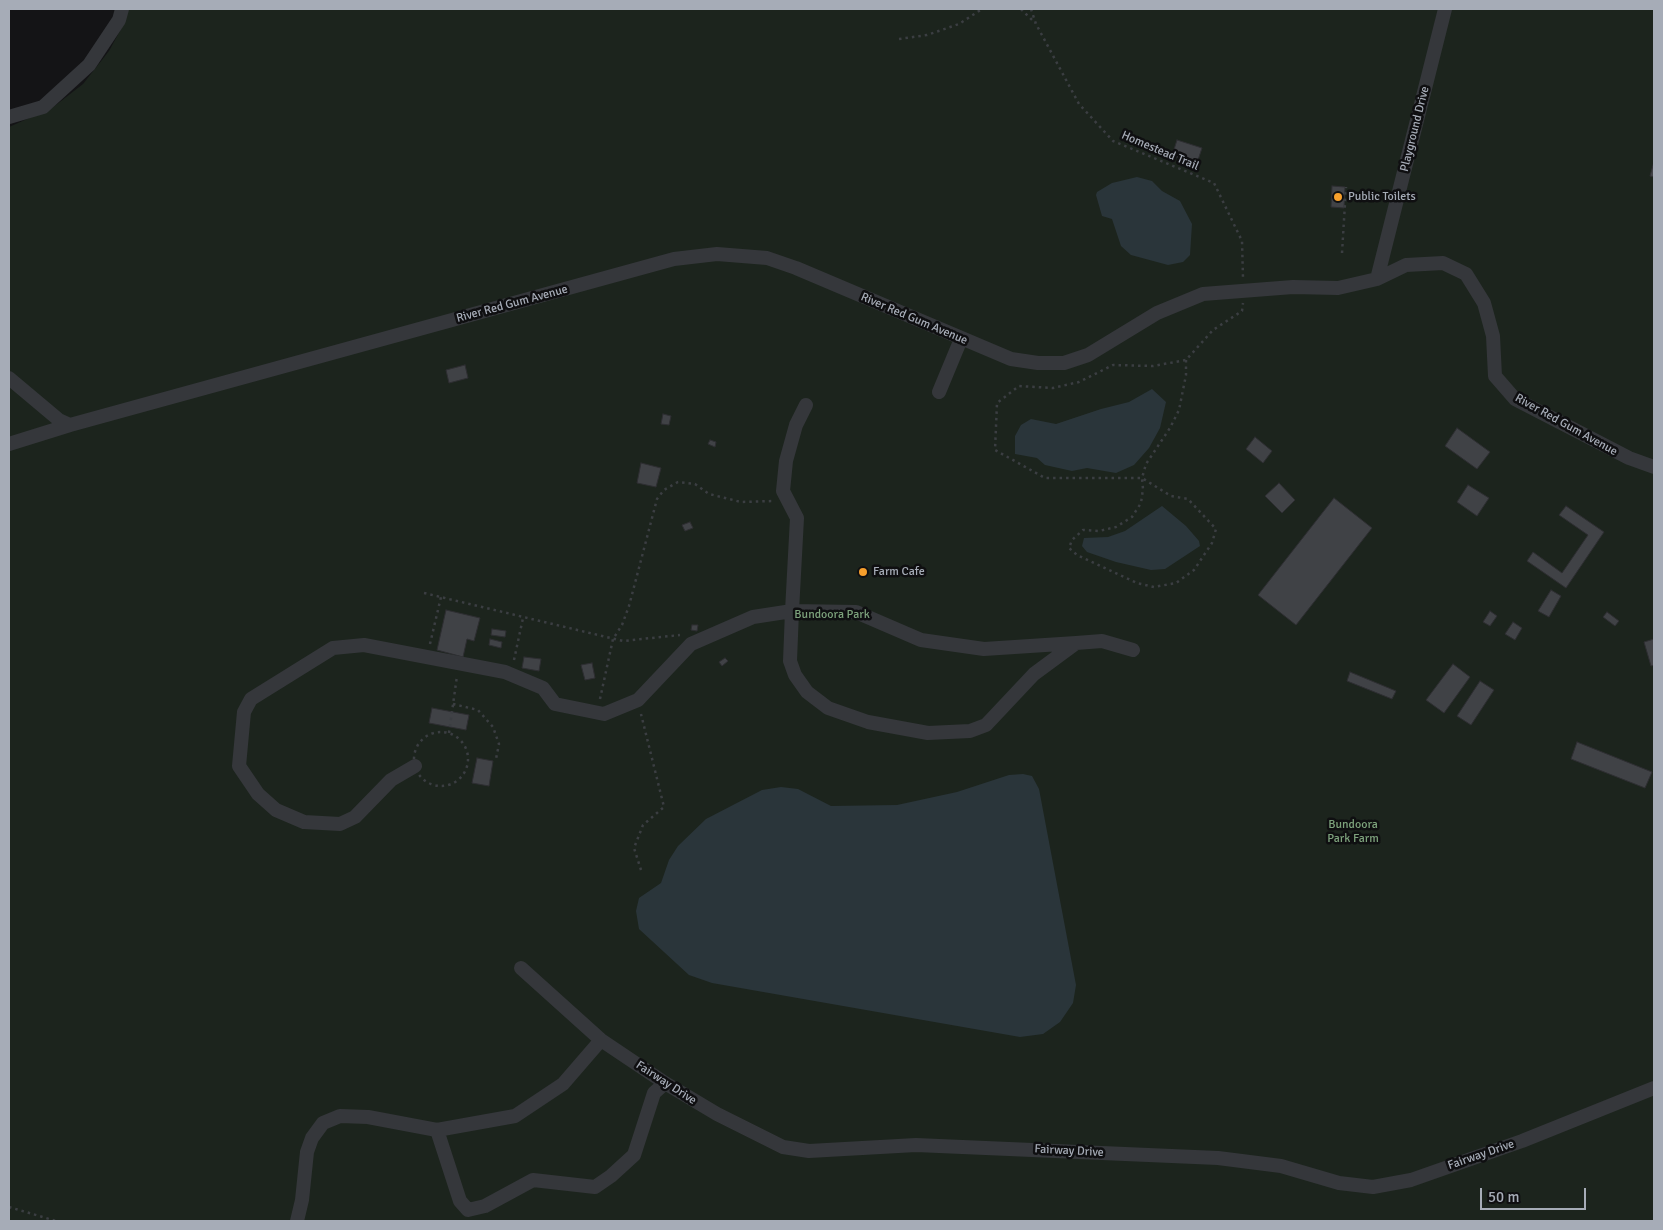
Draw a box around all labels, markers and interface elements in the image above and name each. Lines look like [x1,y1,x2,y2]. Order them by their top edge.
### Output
street label: Playground Drive [1397,85,1433,173]
street label: Homestead Trail [1119,128,1201,174]
place label: Public Toilets [1348,190,1416,204]
marker: Public Toilets [1332,191,1344,203]
street label: River Red Gum Avenue [455,282,569,326]
street label: River Red Gum Avenue [858,290,970,348]
street label: River Red Gum Avenue [1512,391,1620,459]
place label: Farm Cafe [873,565,925,579]
marker: Farm Cafe [857,566,869,578]
park label: Bundoora Park [794,608,870,622]
park label: Bundoora Park Farm [1327,818,1379,846]
street label: Fairway Drive [633,1058,699,1108]
street label: Fairway Drive [1446,1137,1516,1173]
street label: Fairway Drive [1034,1142,1104,1160]
scale bar [1483,1178,1589,1210]
text: 50 m [1488,1188,1519,1206]

